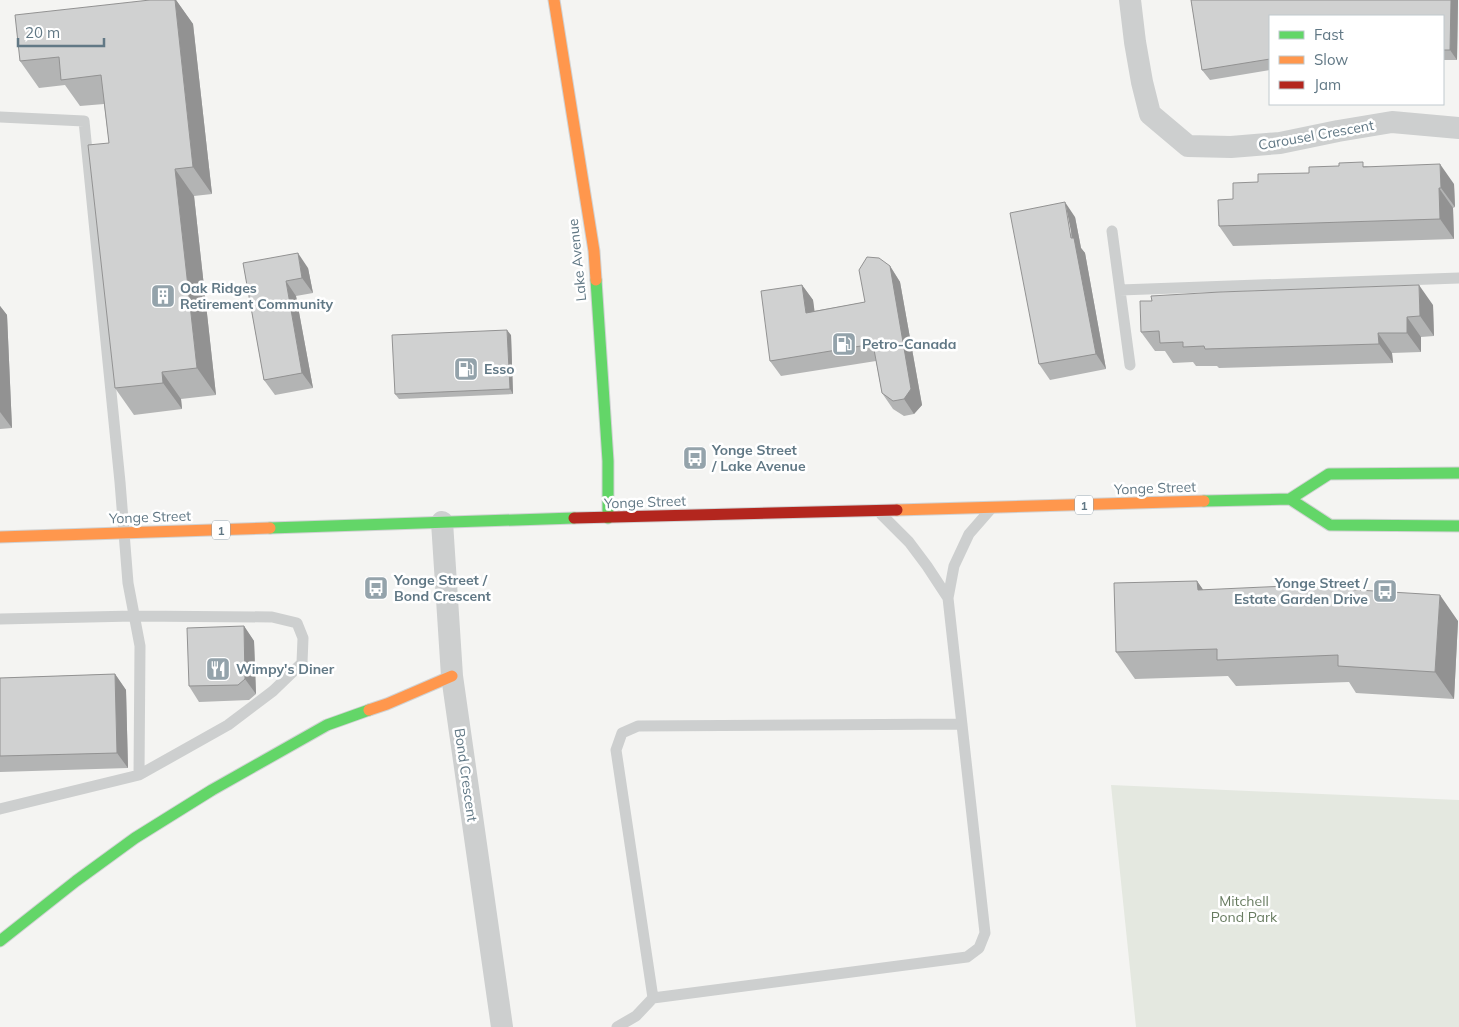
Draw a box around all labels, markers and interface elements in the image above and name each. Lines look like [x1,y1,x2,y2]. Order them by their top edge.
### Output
scale bar [18,15,104,47]
legend [1269,15,1444,105]
text: 20 m [25,23,60,42]
text: Fast [1314,25,1344,44]
text: Slow [1314,50,1348,69]
text: Jam [1314,75,1341,94]
street label: Carousel Crescent [1257,116,1375,154]
street label: Lake Avenue [564,218,590,302]
place label: Oak Ridges Retirement Community [180,279,334,313]
building icon: Oak Ridges Retirement Community [150,283,176,309]
fuel station icon: Petro-Canada [831,331,857,357]
place label: Petro-Canada [862,335,956,353]
fuel station icon: Esso [453,356,479,382]
place label: Esso [484,360,515,378]
place label: Yonge Street / Lake Avenue [711,441,806,475]
bus stop icon: Yonge Street / Lake Avenue [682,445,708,471]
street label: Yonge Street [1113,478,1196,498]
street label: Yonge Street [603,492,686,512]
road number: 1 [1075,496,1093,514]
street label: Yonge Street [108,507,191,527]
road number: 1 [212,520,230,540]
place label: Yonge Street / Bond Crescent [393,571,492,605]
place label: Yonge Street / Estate Garden Drive [1234,574,1369,608]
bus stop icon: Yonge Street / Bond Crescent [363,575,389,601]
bus stop icon: Yonge Street / Estate Garden Drive [1372,578,1398,604]
restaurant icon: Wimpy's Diner [205,656,231,682]
place label: Wimpy's Diner [236,660,335,678]
street label: Bond Crescent [451,727,481,823]
park label: Mitchell Pond Park [1211,892,1278,926]

